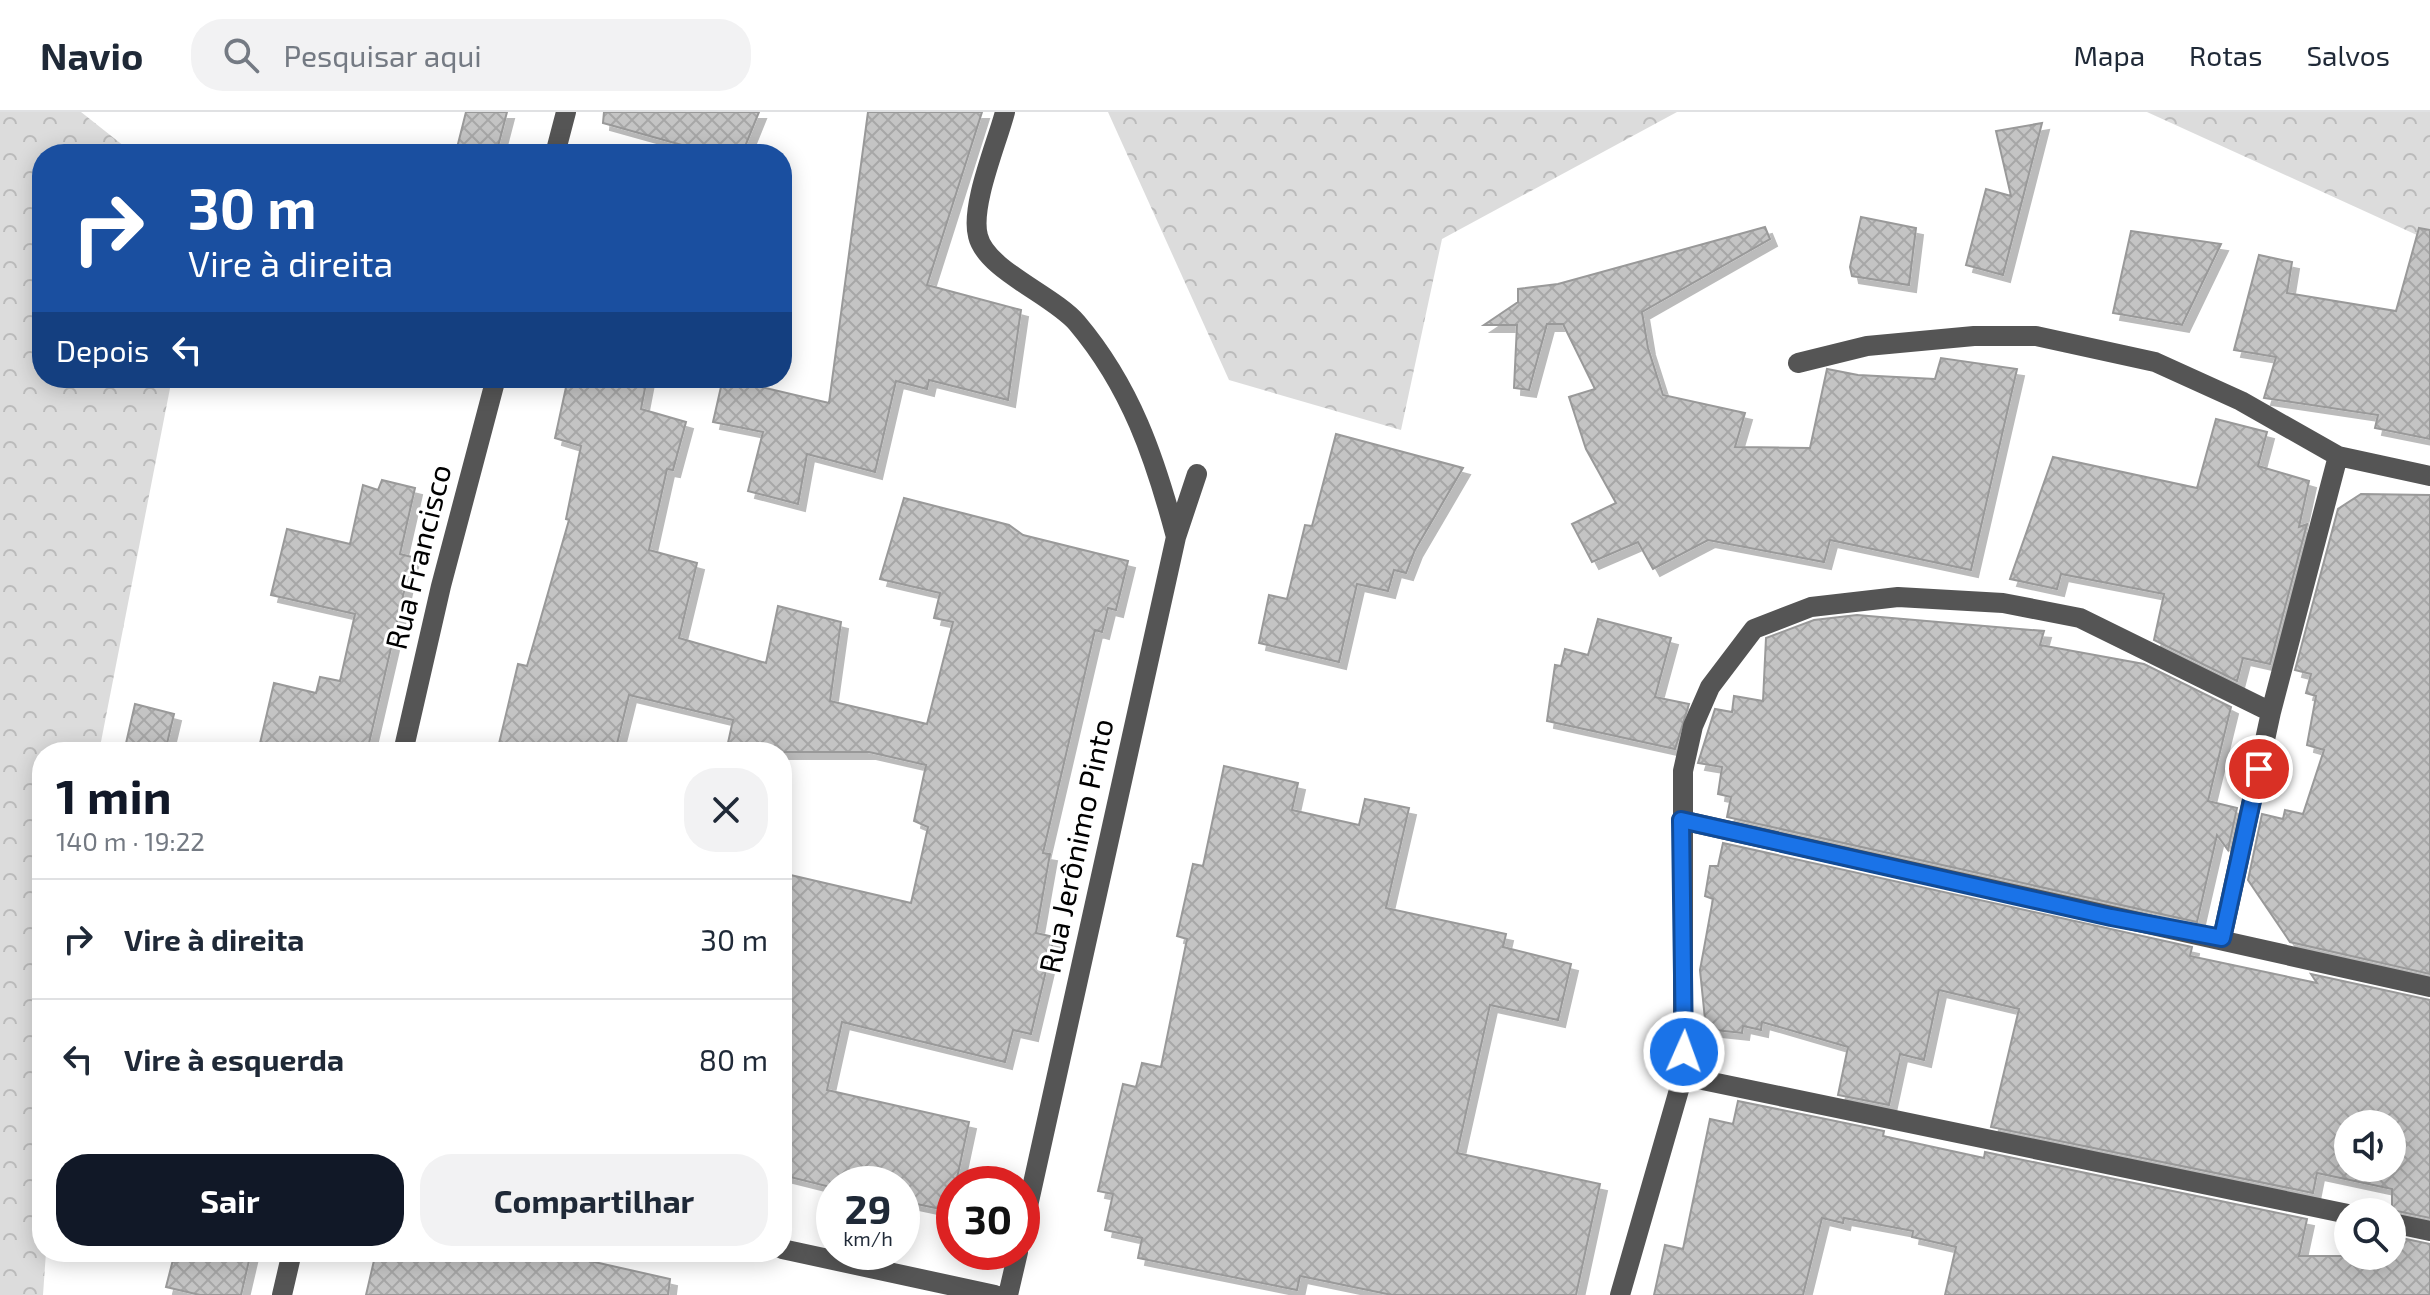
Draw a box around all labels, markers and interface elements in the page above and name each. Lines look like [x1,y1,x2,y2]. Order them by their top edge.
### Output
search box [191,19,751,91]
text: Navio [40,32,143,78]
icon: search [219,33,263,77]
text: Pesquisar aqui [283,37,482,73]
text: Mapa [2074,38,2145,72]
text: Rotas [2189,38,2262,72]
text: Salvos [2306,38,2390,72]
text: 30 m [188,173,317,240]
icon: right [56,176,160,280]
text: Vire à direita [188,241,393,284]
icon: left [165,328,209,372]
text: Depois [56,332,149,368]
street label: Rua Francisco [377,460,457,653]
street label: Rua Jerônimo Pinto [1030,715,1120,976]
pin [2225,735,2293,803]
icon: arrive [2237,747,2281,791]
text: 1 min [56,766,172,824]
button: close [684,768,768,852]
text: 140 m · 19:22 [56,825,205,856]
icon: right [56,917,100,961]
text: Vire à direita [124,921,304,957]
text: 30 m [700,921,768,957]
position arrow [1642,1010,1726,1094]
icon: left [56,1037,100,1081]
text: Vire à esquerda [124,1041,344,1077]
text: 80 m [699,1041,768,1077]
map controls [2334,1110,2406,1270]
button: sound [2334,1110,2406,1182]
button: Sair [56,1154,404,1246]
button: Compartilhar [420,1154,768,1246]
speed limit sign: 30 [936,1166,1040,1270]
text: 29 [845,1184,891,1232]
button: search [2334,1198,2406,1270]
text: km/h [843,1226,893,1250]

